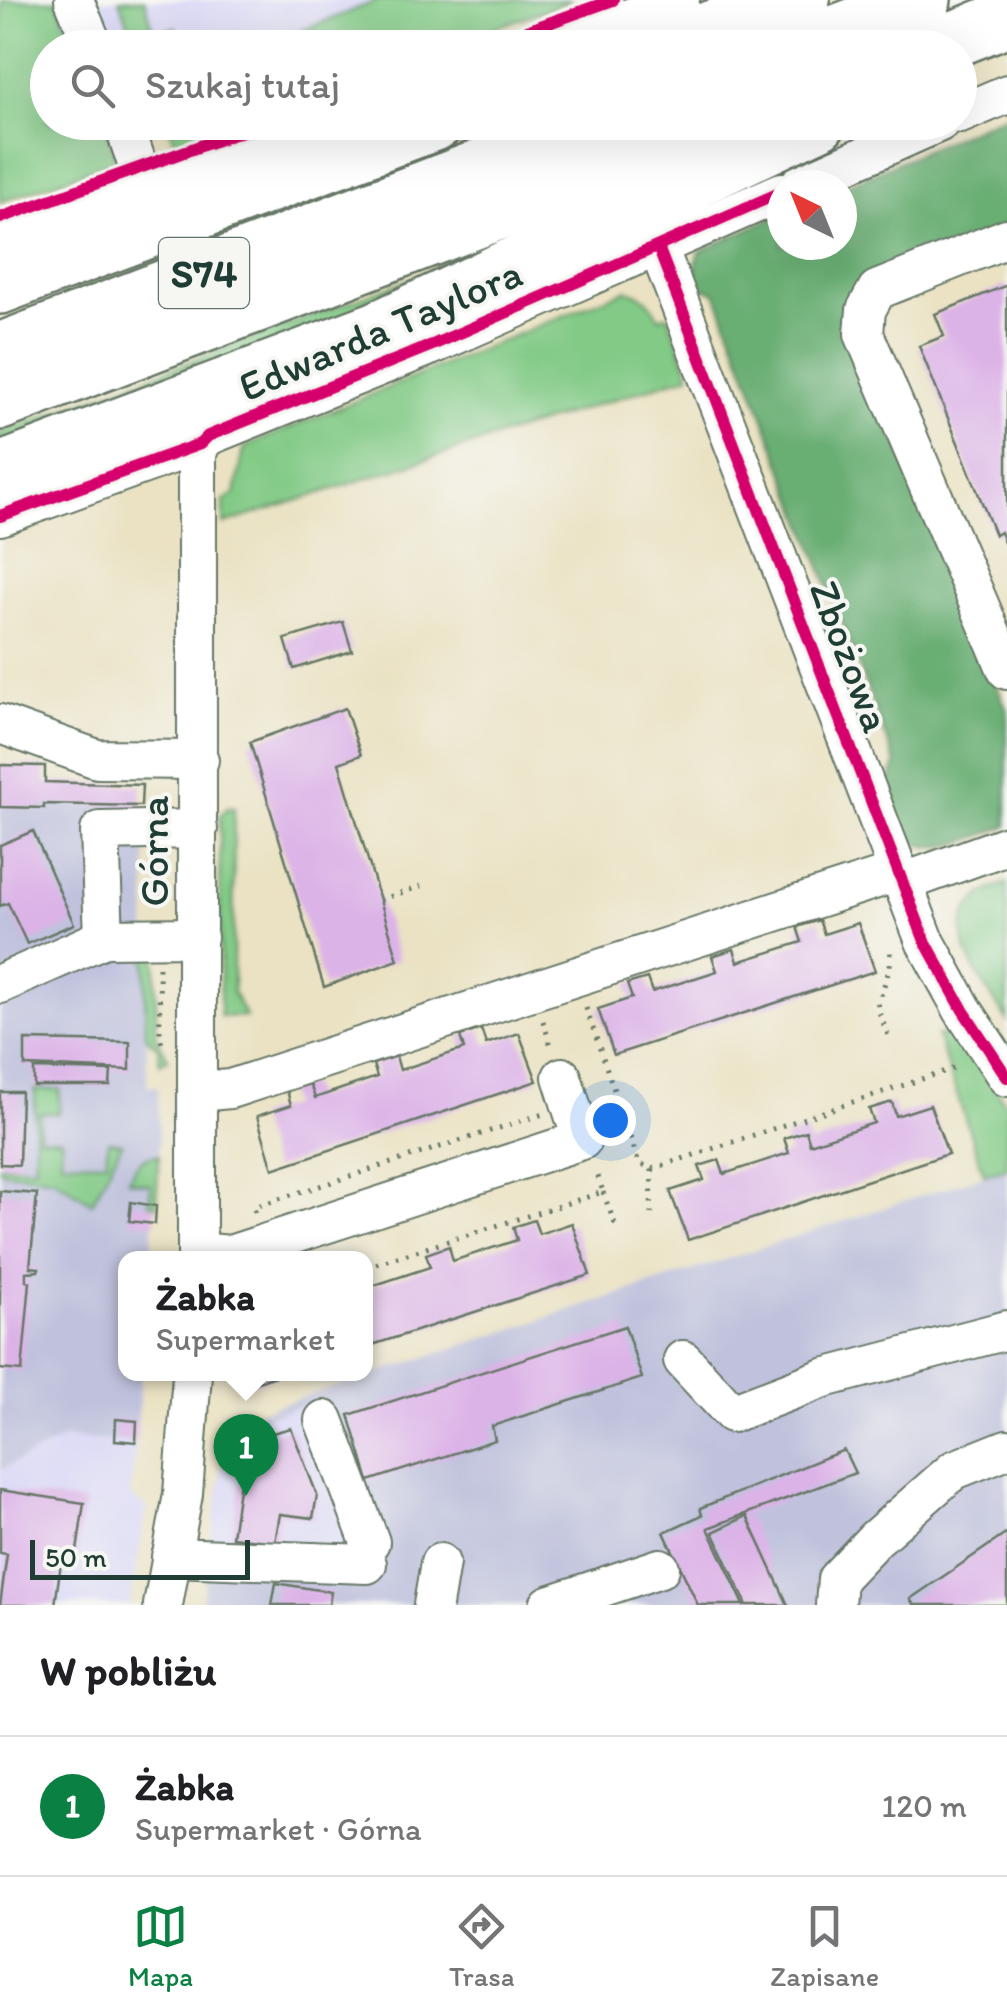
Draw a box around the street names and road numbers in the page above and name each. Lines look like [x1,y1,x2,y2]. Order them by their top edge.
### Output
road number: S74 [159,238,249,308]
street label: Edwarda Taylora [231,247,529,412]
street label: Zbożowa [798,573,903,739]
street label: Górna [128,795,179,907]

